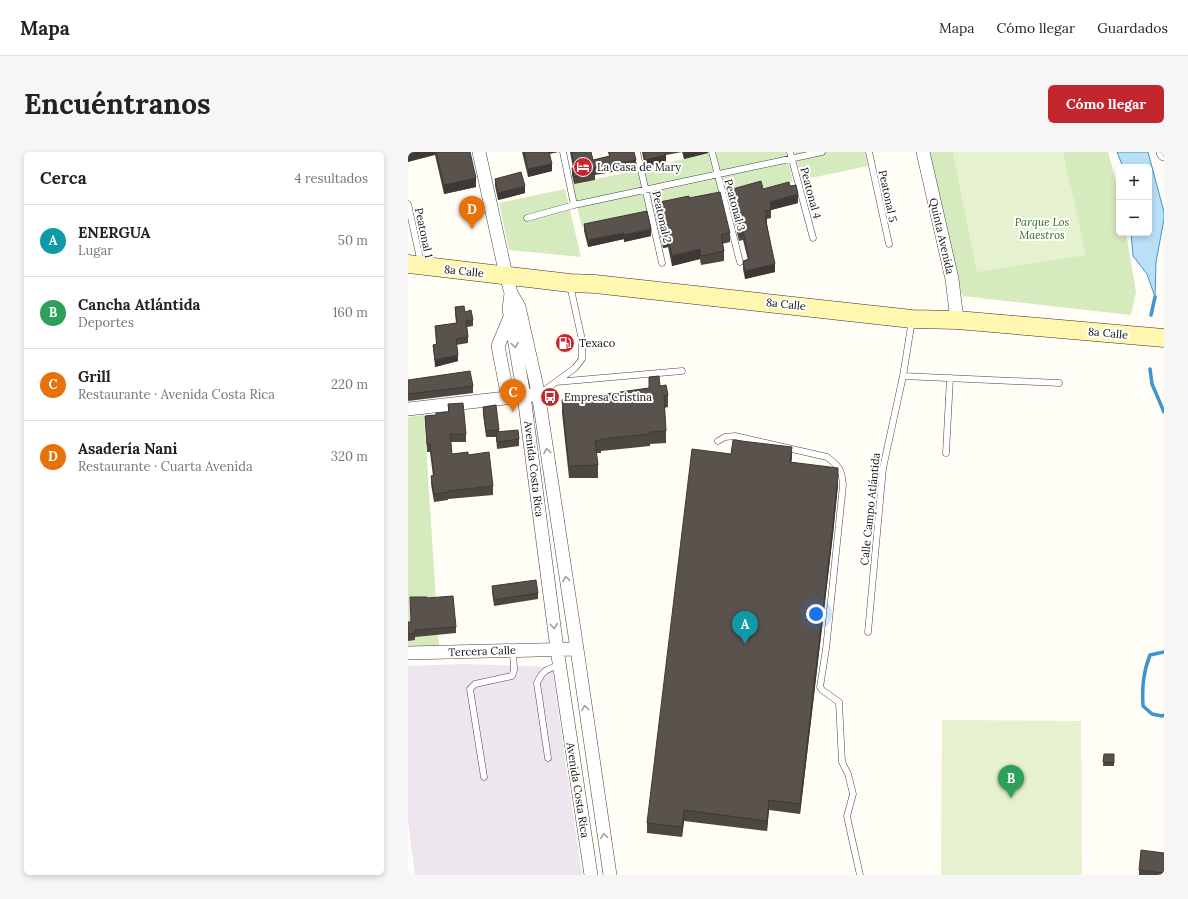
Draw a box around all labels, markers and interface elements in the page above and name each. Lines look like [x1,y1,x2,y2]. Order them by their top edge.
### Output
text: Mapa [20,16,70,40]
text: Mapa [939,19,975,37]
text: Cómo llegar [997,19,1075,37]
text: Guardados [1097,19,1168,37]
button: Cómo llegar [1048,85,1164,123]
text: Encuéntranos [24,86,211,122]
hotel icon: La Casa de Mary [572,156,594,178]
place label: La Casa de Mary [597,160,681,174]
map controls [1116,164,1152,236]
button: + [1116,164,1152,200]
street label: Peatonal 4 [797,166,825,220]
text: Cerca [40,167,87,189]
street label: Peatonal 5 [876,169,900,223]
text: 4 resultados [294,170,368,187]
street label: Peatonal 3 [721,178,749,232]
street label: Peatonal 2 [649,190,675,244]
pin: D [459,196,485,229]
street label: Quinta Avenida [926,196,958,276]
button: − [1116,200,1152,236]
street label: Peatonal 1 [412,207,436,259]
park label: Parque Los Maestros [1015,215,1070,242]
text: ENERGUA [78,223,151,242]
text: A [49,232,57,249]
text: 50 m [338,232,368,249]
text: Lugar [78,242,113,259]
street label: 8a Calle [443,262,485,280]
text: Cancha Atlántida [78,295,200,314]
street label: 8a Calle [765,295,807,313]
text: B [49,304,57,321]
text: 160 m [333,304,368,321]
text: Deportes [78,314,134,331]
street label: 8a Calle [1087,324,1129,342]
fuel station icon: Texaco [554,332,576,354]
place label: Texaco [579,336,615,350]
one-way arrow [511,342,519,348]
text: Grill [78,367,111,386]
text: C [49,376,57,393]
text: 220 m [331,376,368,393]
pin: C [500,379,526,412]
text: Restaurante · Avenida Costa Rica [78,386,275,403]
bus stop icon: Empresa Cristina [539,386,561,408]
place label: Empresa Cristina [564,390,652,404]
street label: Avenida Costa Rica [521,419,547,518]
text: Asadería Nani [78,439,178,458]
text: D [48,448,58,465]
text: 320 m [331,448,368,465]
one-way arrow [543,448,551,454]
street label: Calle Campo Atlántida [857,452,883,566]
text: Restaurante · Cuarta Avenida [78,458,253,475]
one-way arrow [562,576,571,582]
your location [806,604,826,624]
pin: A [732,611,758,644]
one-way arrow [549,623,558,630]
street label: Tercera Calle [448,643,516,659]
one-way arrow [581,705,590,711]
street label: Avenida Costa Rica [563,740,593,839]
pin: B [998,765,1024,798]
one-way arrow [600,833,609,839]

